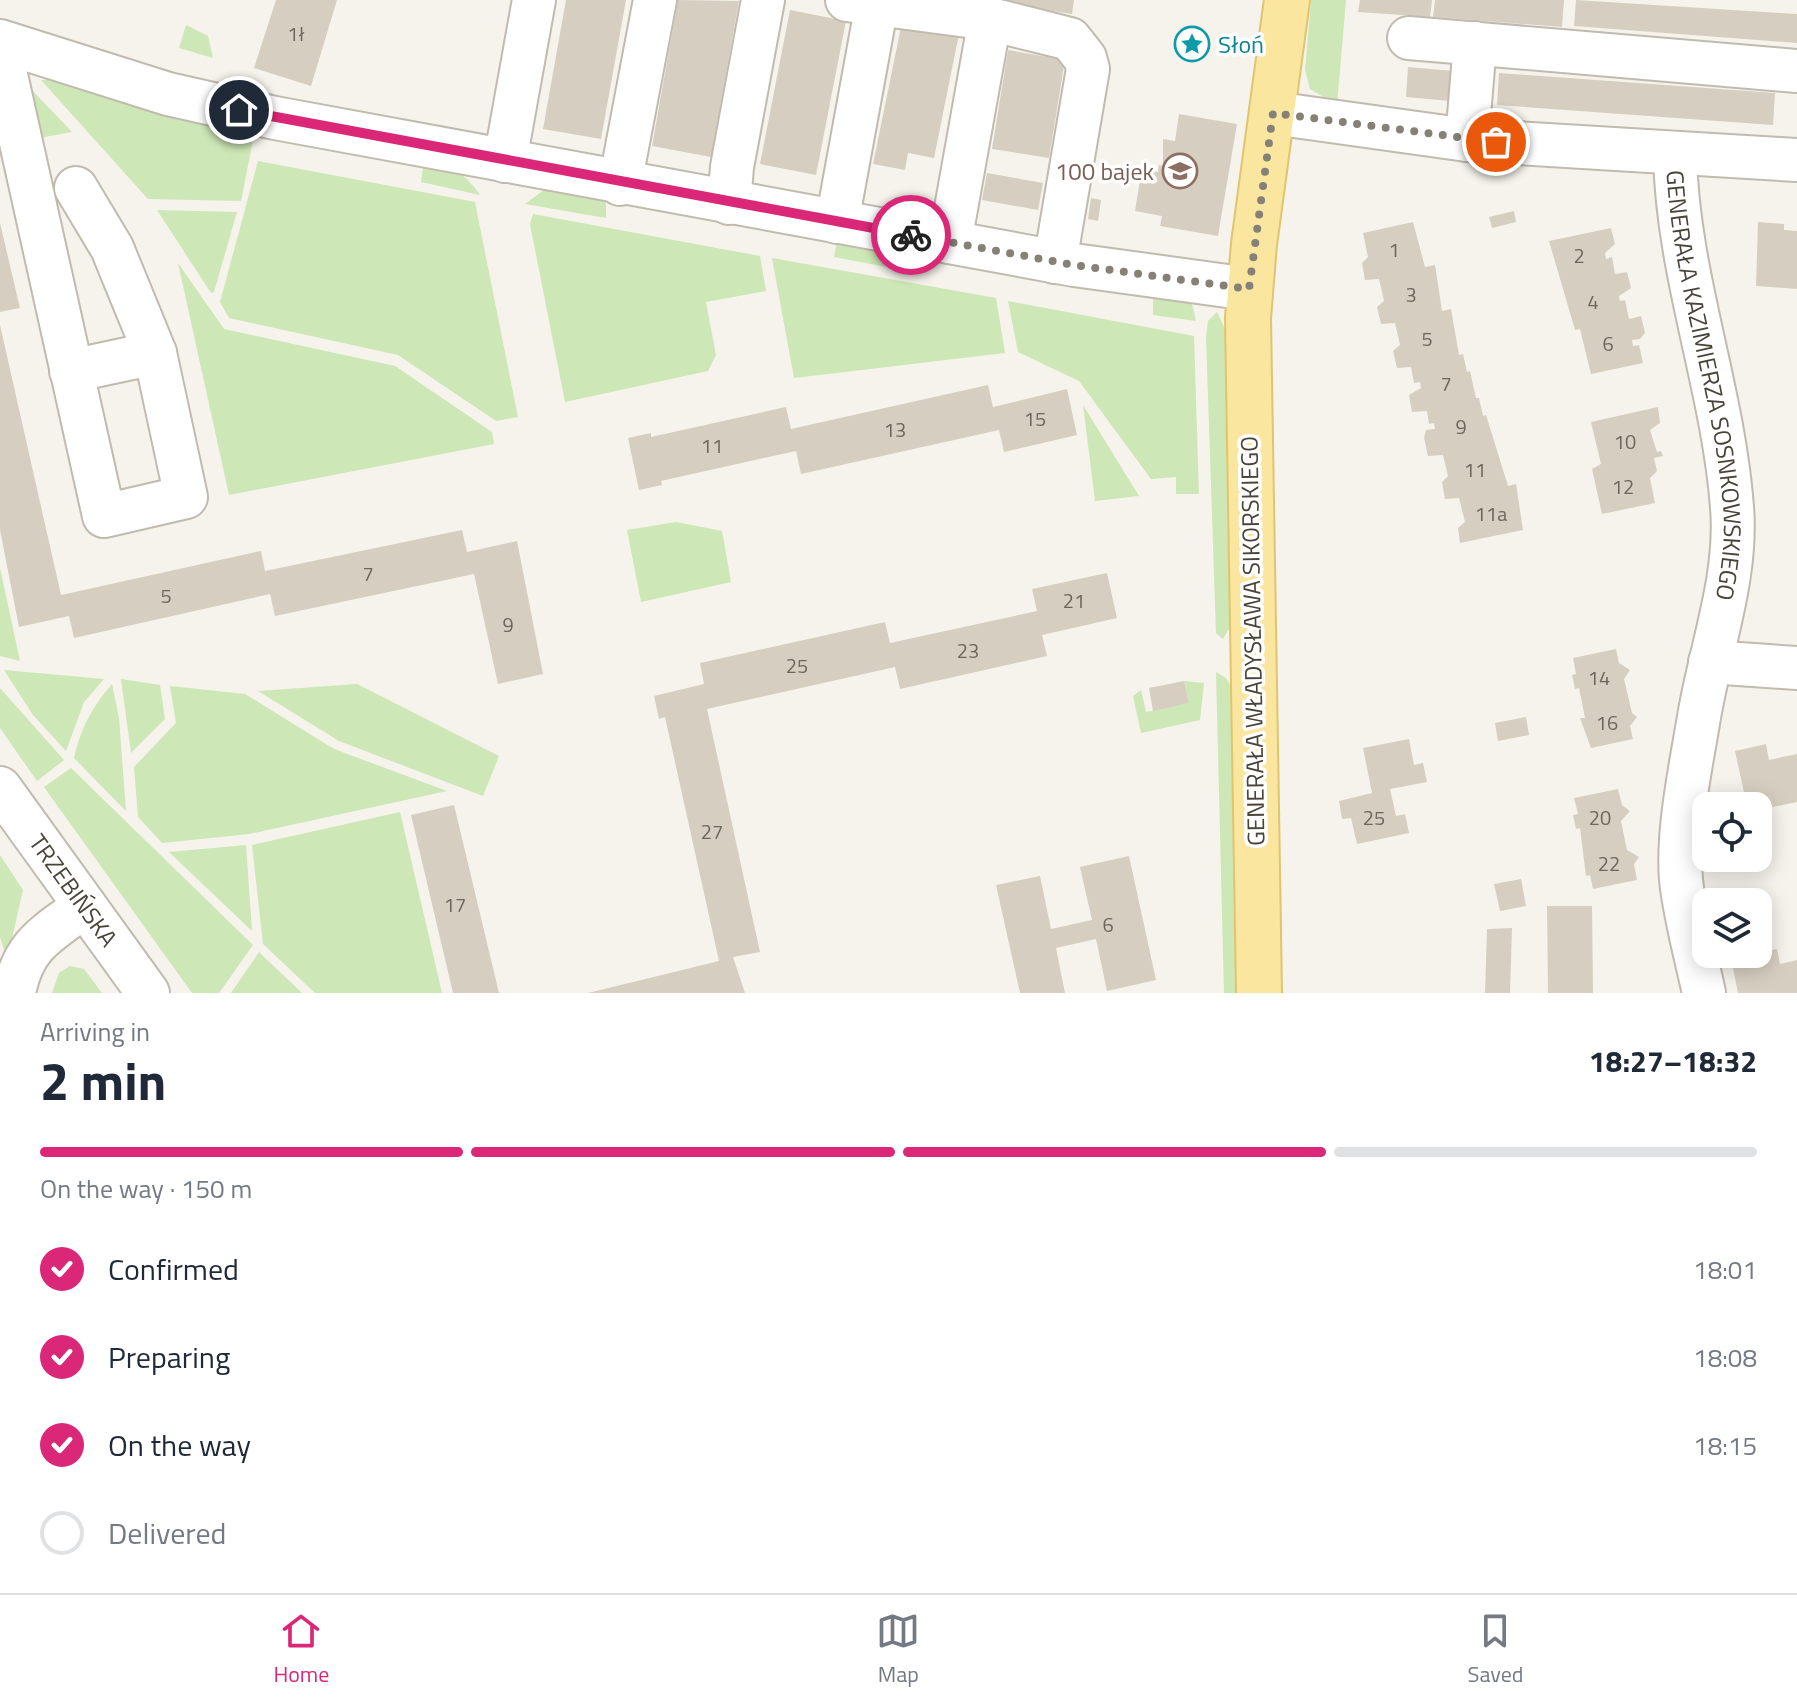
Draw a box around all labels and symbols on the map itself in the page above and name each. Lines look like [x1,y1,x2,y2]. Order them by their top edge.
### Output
house number: 1ł [287,18,305,49]
place icon: Słoń [1173,25,1211,63]
place label: Słoń [1218,26,1264,62]
pin [205,76,273,144]
pin [1462,108,1530,176]
school or university icon: 100 bajek [1161,152,1199,190]
place label: 100 bajek [1055,153,1154,189]
street label: GENERAŁA KAZIMIERZA SOSNKOWSKIEGO [1658,169,1751,604]
courier [871,195,951,275]
house number: 1 [1388,234,1400,265]
house number: 2 [1573,240,1585,271]
house number: 3 [1405,279,1417,310]
house number: 4 [1587,286,1599,317]
house number: 5 [1421,323,1433,354]
house number: 6 [1602,328,1614,359]
house number: 7 [1440,368,1452,399]
house number: 15 [1024,403,1046,434]
house number: 9 [1455,411,1467,442]
house number: 13 [884,414,906,445]
house number: 10 [1614,426,1636,457]
house number: 11 [701,430,723,461]
street label: GENERAŁA WŁADYSŁAWA SIKORSKIEGO [1230,436,1274,846]
house number: 11 [1464,454,1486,485]
house number: 12 [1612,471,1634,502]
house number: 11a [1475,498,1507,529]
house number: 7 [362,558,374,589]
house number: 5 [160,580,172,611]
house number: 21 [1063,585,1085,616]
house number: 9 [502,609,514,640]
house number: 23 [957,635,979,666]
house number: 25 [786,650,808,681]
house number: 14 [1588,662,1610,693]
house number: 16 [1596,707,1618,738]
house number: 25 [1363,802,1385,833]
house number: 20 [1589,802,1611,833]
house number: 27 [701,816,723,847]
street label: TRZEBIŃSKA [21,826,127,954]
house number: 22 [1598,848,1620,879]
house number: 17 [444,889,466,920]
house number: 6 [1102,909,1114,940]

